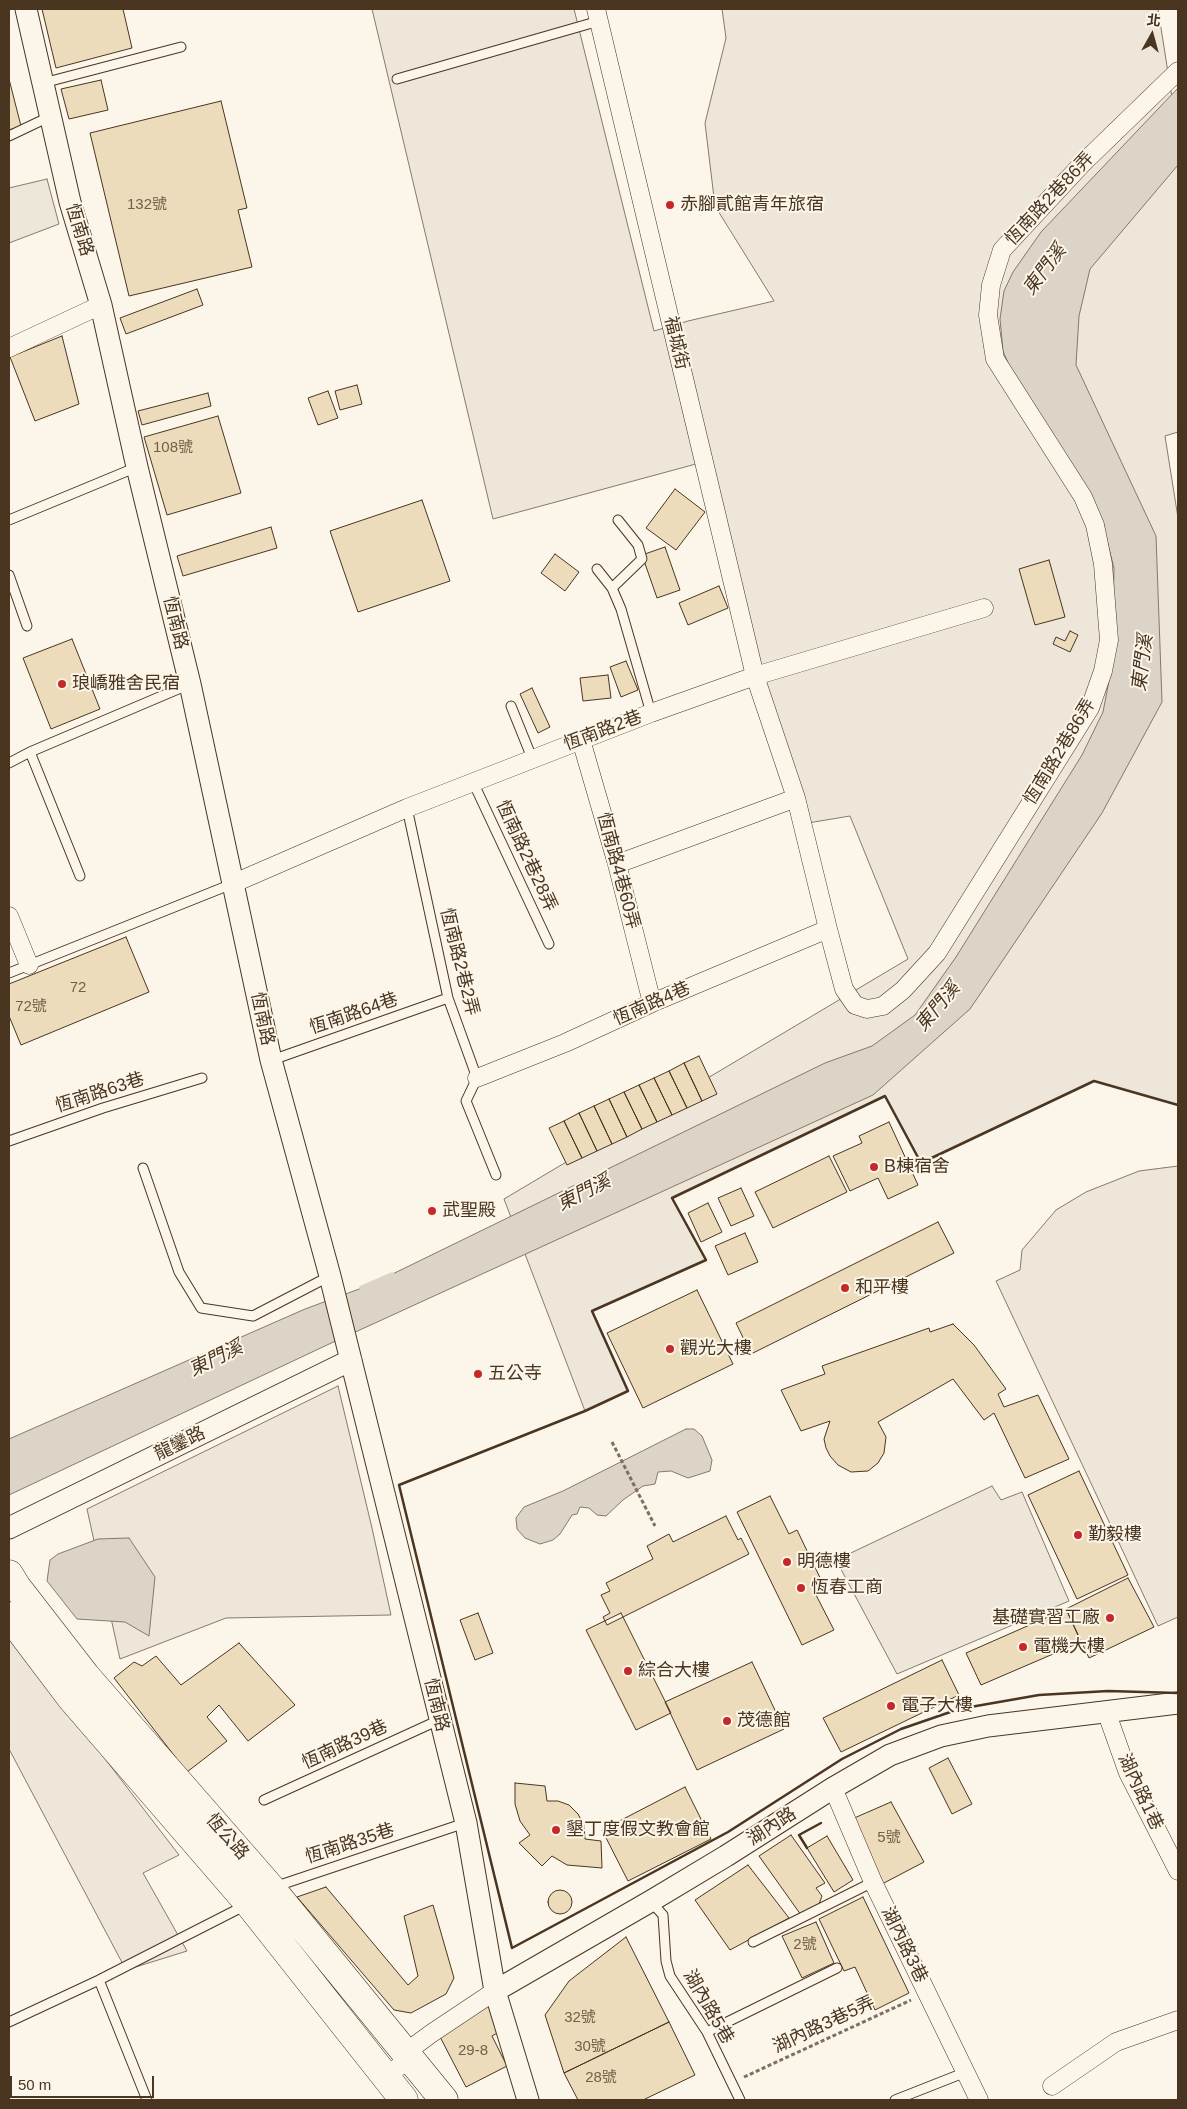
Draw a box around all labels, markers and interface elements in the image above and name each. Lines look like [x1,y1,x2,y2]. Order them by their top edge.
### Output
north arrow [1127,10,1177,60]
text: 北 [1146,11,1162,29]
street label: 恆南路2巷86弄 [1001,148,1099,250]
place label: 赤腳貳館青年旅宿 [680,194,824,216]
house number: 132號 [127,196,167,214]
marker: 赤腳貳館青年旅宿 [664,199,676,211]
street label: 恆南路 [61,201,97,259]
water label: 東門溪 [1019,240,1071,300]
street label: 福城街 [659,314,693,372]
house number: 108號 [153,439,193,457]
street label: 恆南路 [158,594,192,652]
water label: 東門溪 [1128,633,1158,693]
place label: 琅嶠雅舍民宿 [72,673,180,695]
marker: 琅嶠雅舍民宿 [56,678,68,690]
street label: 恆南路2巷86弄 [1020,695,1100,809]
street label: 恆南路2巷 [561,706,645,756]
street label: 恆南路2巷28弄 [491,797,561,915]
street label: 恆南路4巷60弄 [592,810,644,932]
street label: 恆南路2巷2弄 [435,906,483,1018]
street label: 恆南路4巷 [610,977,694,1031]
water label: 東門溪 [911,978,965,1036]
house number: 72 [70,979,86,997]
street label: 恆南路64巷 [307,989,401,1039]
street label: 恆南路 [246,990,278,1048]
house number: 72號 [15,998,47,1016]
street label: 恆南路63巷 [53,1069,147,1117]
place label: B棟宿舍 [884,1156,950,1178]
marker: B棟宿舍 [868,1161,880,1173]
water label: 東門溪 [553,1170,615,1216]
place label: 武聖殿 [442,1200,496,1222]
marker: 武聖殿 [426,1205,438,1217]
place label: 和平樓 [855,1277,909,1299]
marker: 和平樓 [839,1282,851,1294]
water label: 東門溪 [185,1336,247,1382]
place label: 觀光大樓 [680,1338,752,1360]
marker: 觀光大樓 [664,1343,676,1355]
place label: 五公寺 [488,1363,542,1385]
marker: 五公寺 [472,1368,484,1380]
street label: 龍鑾路 [151,1422,209,1466]
place label: 勤毅樓 [1088,1524,1142,1546]
marker: 勤毅樓 [1072,1529,1084,1541]
place label: 明德樓 [797,1551,851,1573]
marker: 明德樓 [781,1556,793,1568]
place label: 恆春工商 [811,1577,883,1599]
marker: 恆春工商 [795,1582,807,1594]
place label: 基礎實習工廠 [992,1607,1100,1629]
marker: 基礎實習工廠 [1104,1612,1116,1624]
place label: 電機大樓 [1033,1636,1105,1658]
marker: 電機大樓 [1017,1641,1029,1653]
place label: 綜合大樓 [638,1660,710,1682]
marker: 綜合大樓 [622,1665,634,1677]
street label: 恆南路 [419,1676,453,1734]
place label: 電子大樓 [901,1695,973,1717]
marker: 電子大樓 [885,1700,897,1712]
place label: 茂德館 [737,1710,791,1732]
marker: 茂德館 [721,1715,733,1727]
street label: 恆南路39巷 [299,1716,391,1774]
street label: 湖內路1巷 [1113,1750,1167,1834]
street label: 湖內路 [743,1803,801,1851]
street label: 恆公路 [201,1810,253,1864]
place label: 墾丁度假文教會館 [566,1819,710,1841]
street label: 恆南路35巷 [303,1820,397,1868]
marker: 墾丁度假文教會館 [550,1824,562,1836]
house number: 5號 [877,1829,901,1847]
street label: 湖內路3巷 [876,1903,932,1987]
house number: 2號 [793,1936,817,1954]
street label: 湖內路5巷 [678,1966,738,2048]
street label: 湖內路3巷5弄 [770,1992,878,2058]
house number: 32號 [564,2009,596,2027]
house number: 30號 [574,2038,606,2056]
house number: 29-8 [458,2042,488,2060]
scale bar [12,2066,156,2098]
house number: 28號 [585,2069,617,2087]
text: 50 m [18,2076,51,2093]

